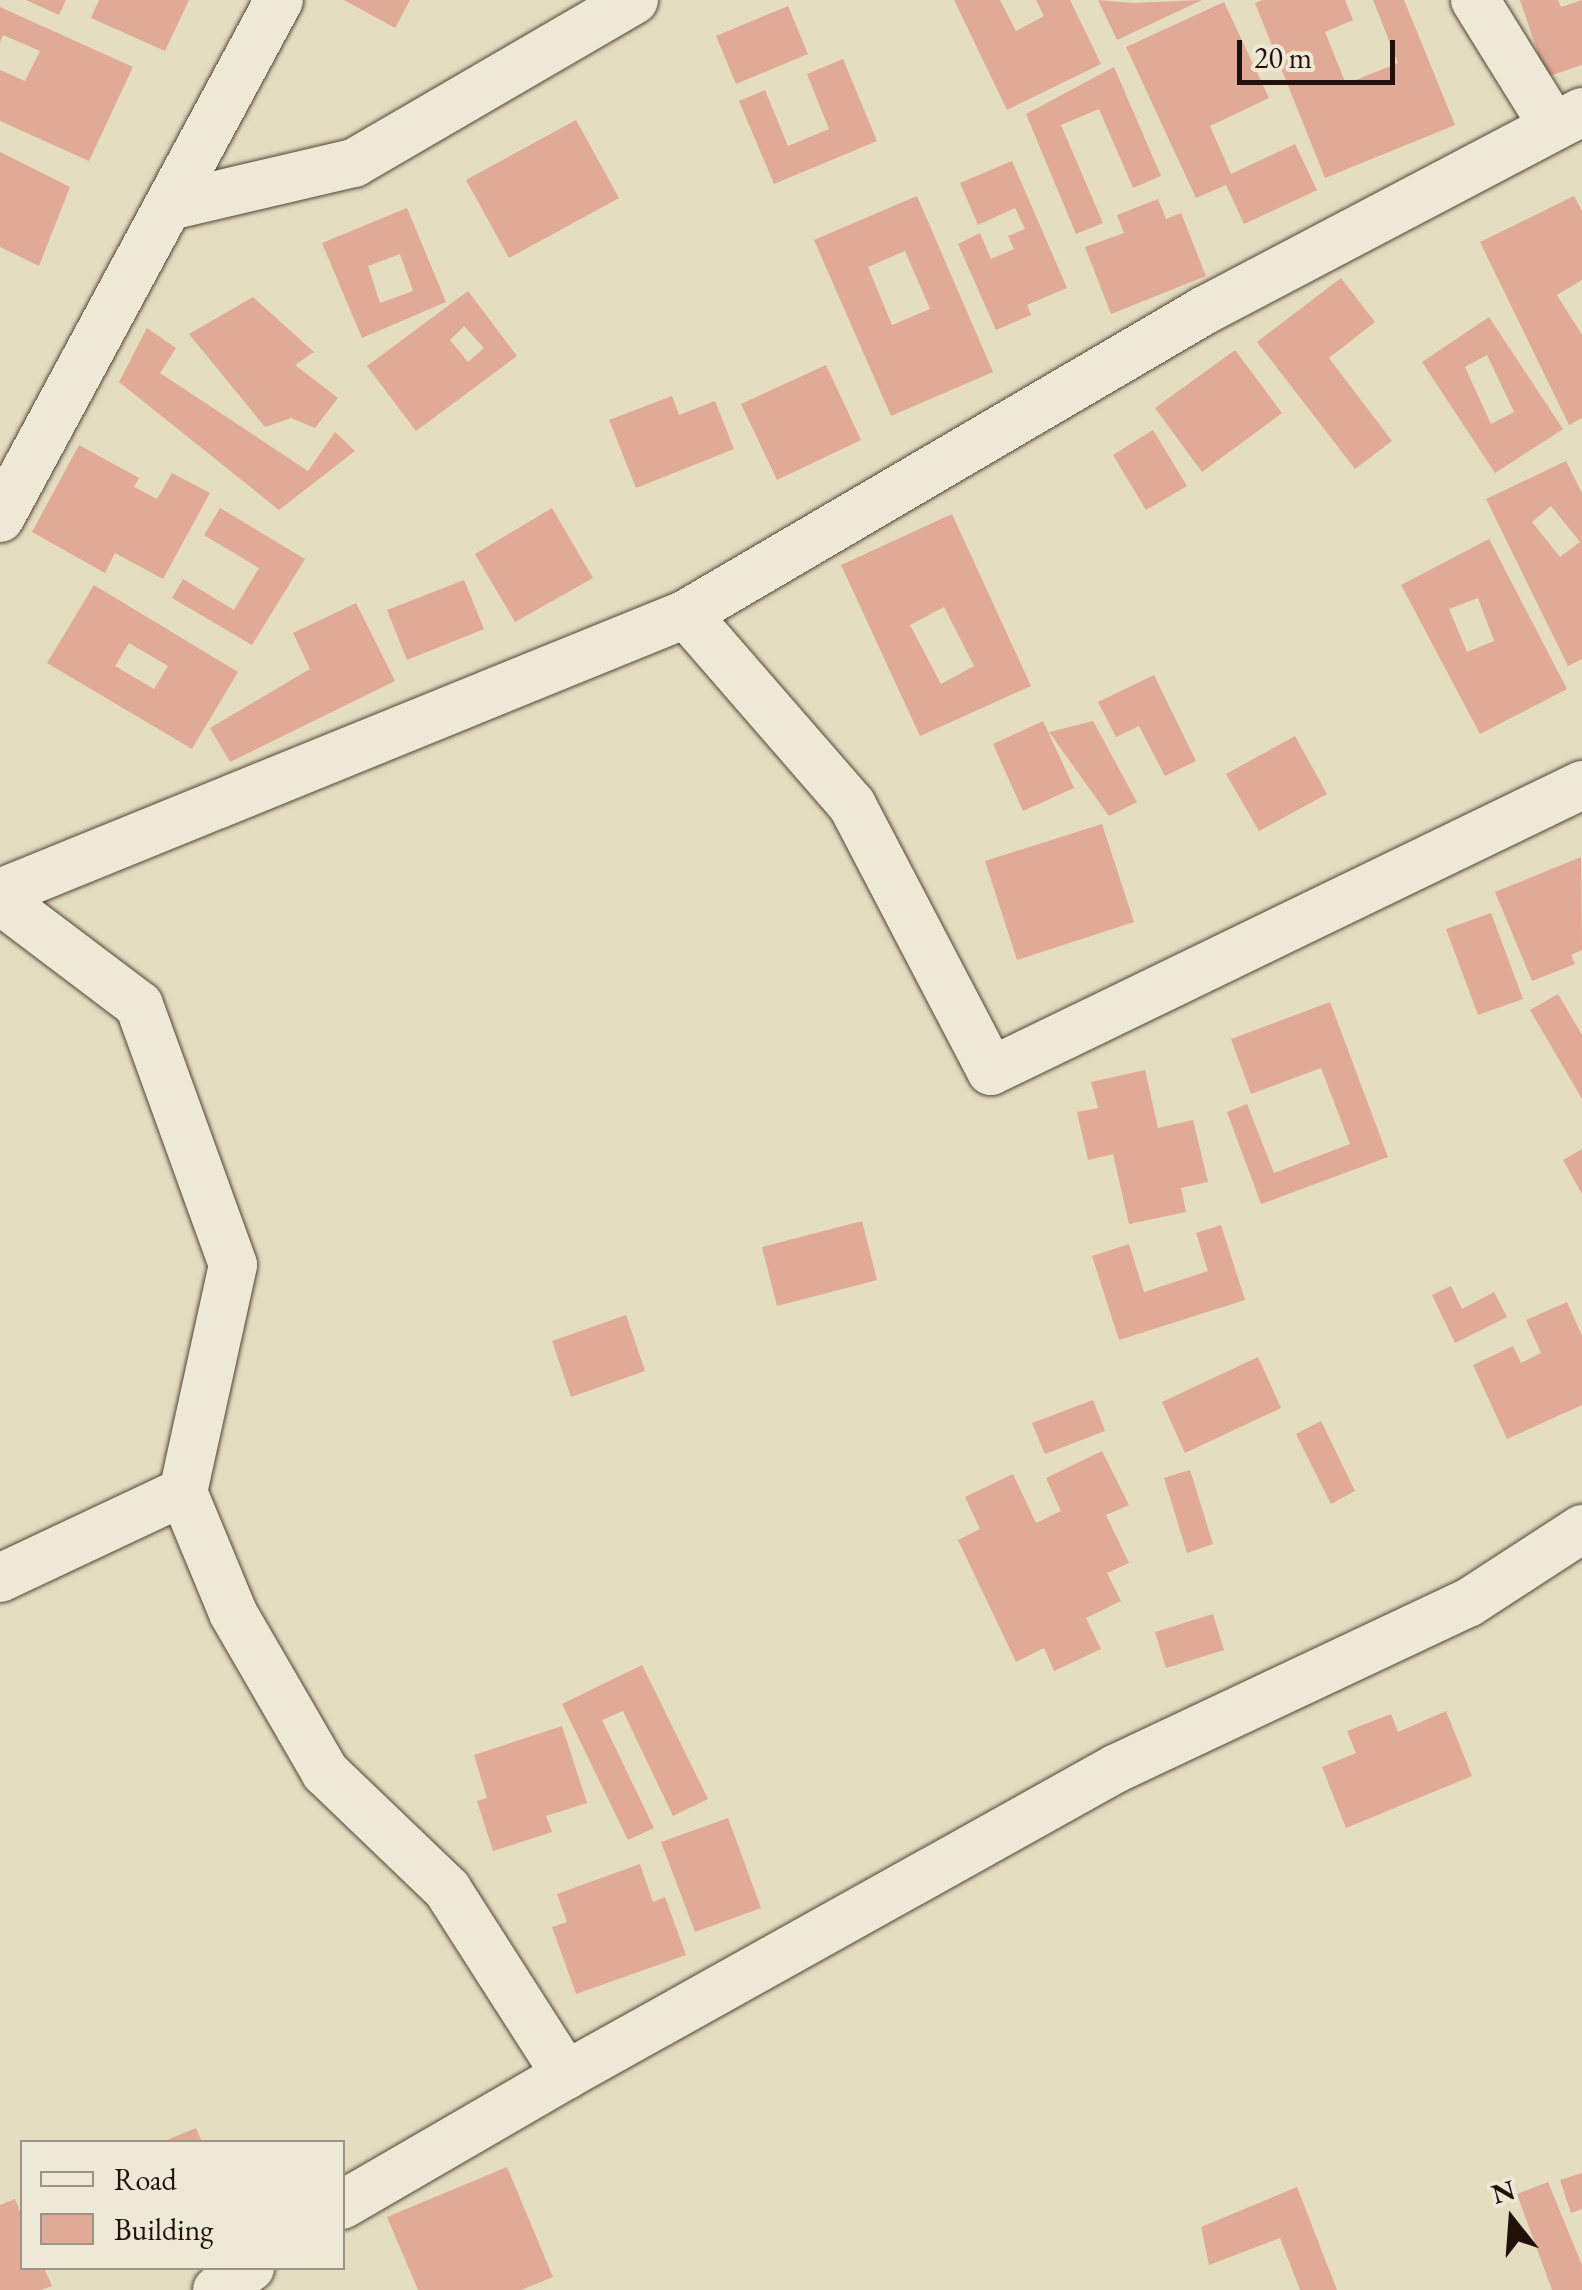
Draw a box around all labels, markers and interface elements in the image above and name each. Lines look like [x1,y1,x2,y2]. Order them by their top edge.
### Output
scale bar [1242,20,1400,82]
text: 20 m [1254,38,1312,77]
legend [20,2140,345,2270]
text: Road [114,2160,177,2199]
north arrow [1462,2170,1562,2270]
text: N [1487,2171,1519,2212]
text: Building [114,2210,213,2249]

